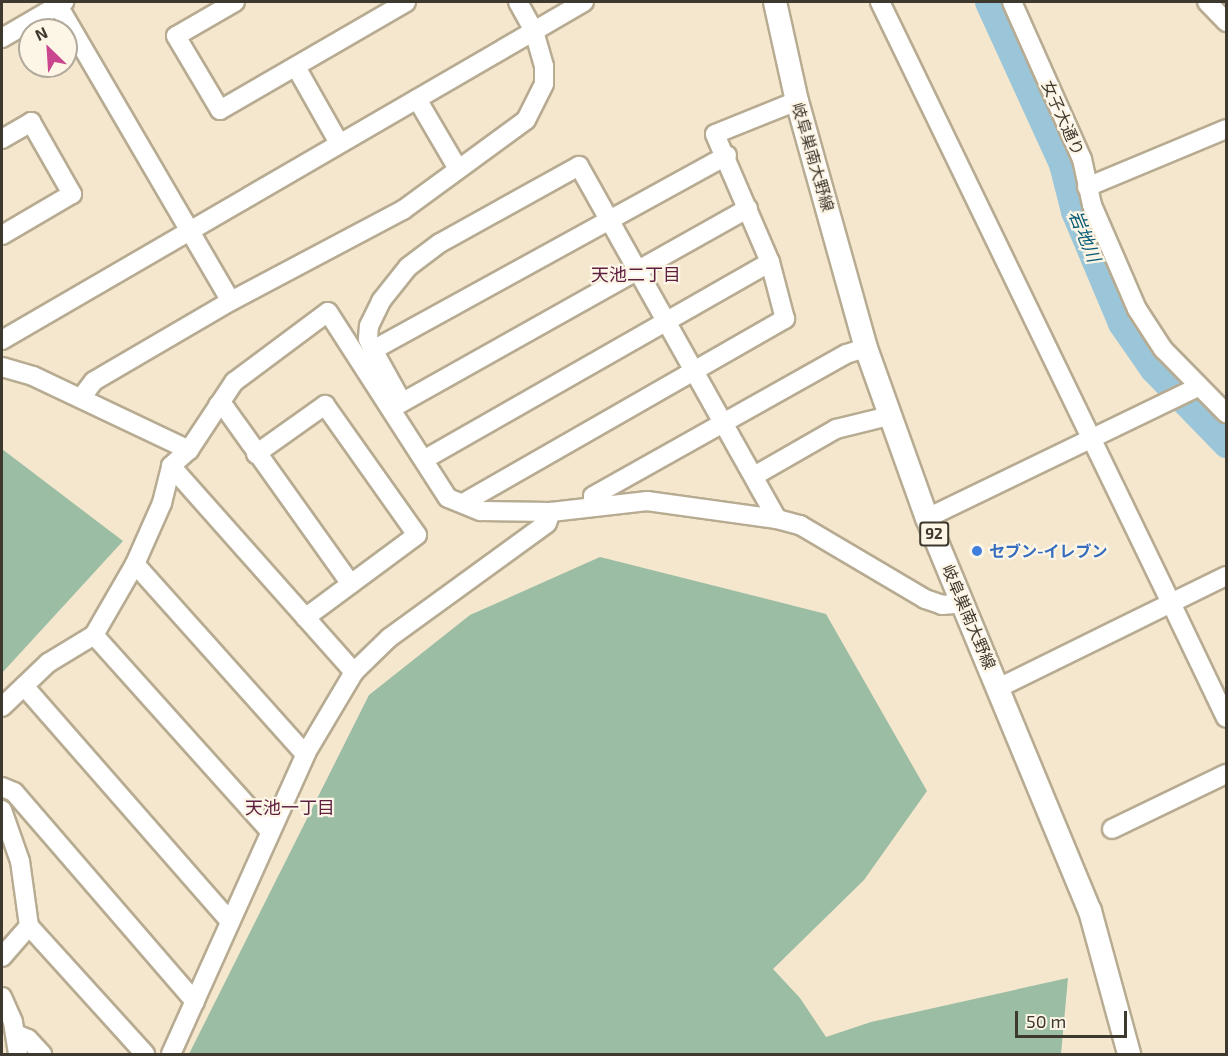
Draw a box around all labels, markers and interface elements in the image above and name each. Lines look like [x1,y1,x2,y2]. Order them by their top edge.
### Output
north arrow [18,18,78,78]
text: N [32,22,50,44]
street label: 女子大通り [1038,78,1088,158]
street label: 岐阜巣南大野線 [788,101,838,213]
water label: 岩地川 [1065,207,1105,265]
district label: 天池二丁目 [591,263,681,285]
road number: 92 [919,522,949,546]
place label: セブン-イレブン [989,541,1108,561]
marker: セブン-イレブン [970,544,984,558]
street label: 岐阜巣南大野線 [938,562,1000,672]
district label: 天池一丁目 [245,796,335,818]
scale bar [1018,999,1130,1037]
text: 50 m [1026,1010,1066,1032]

